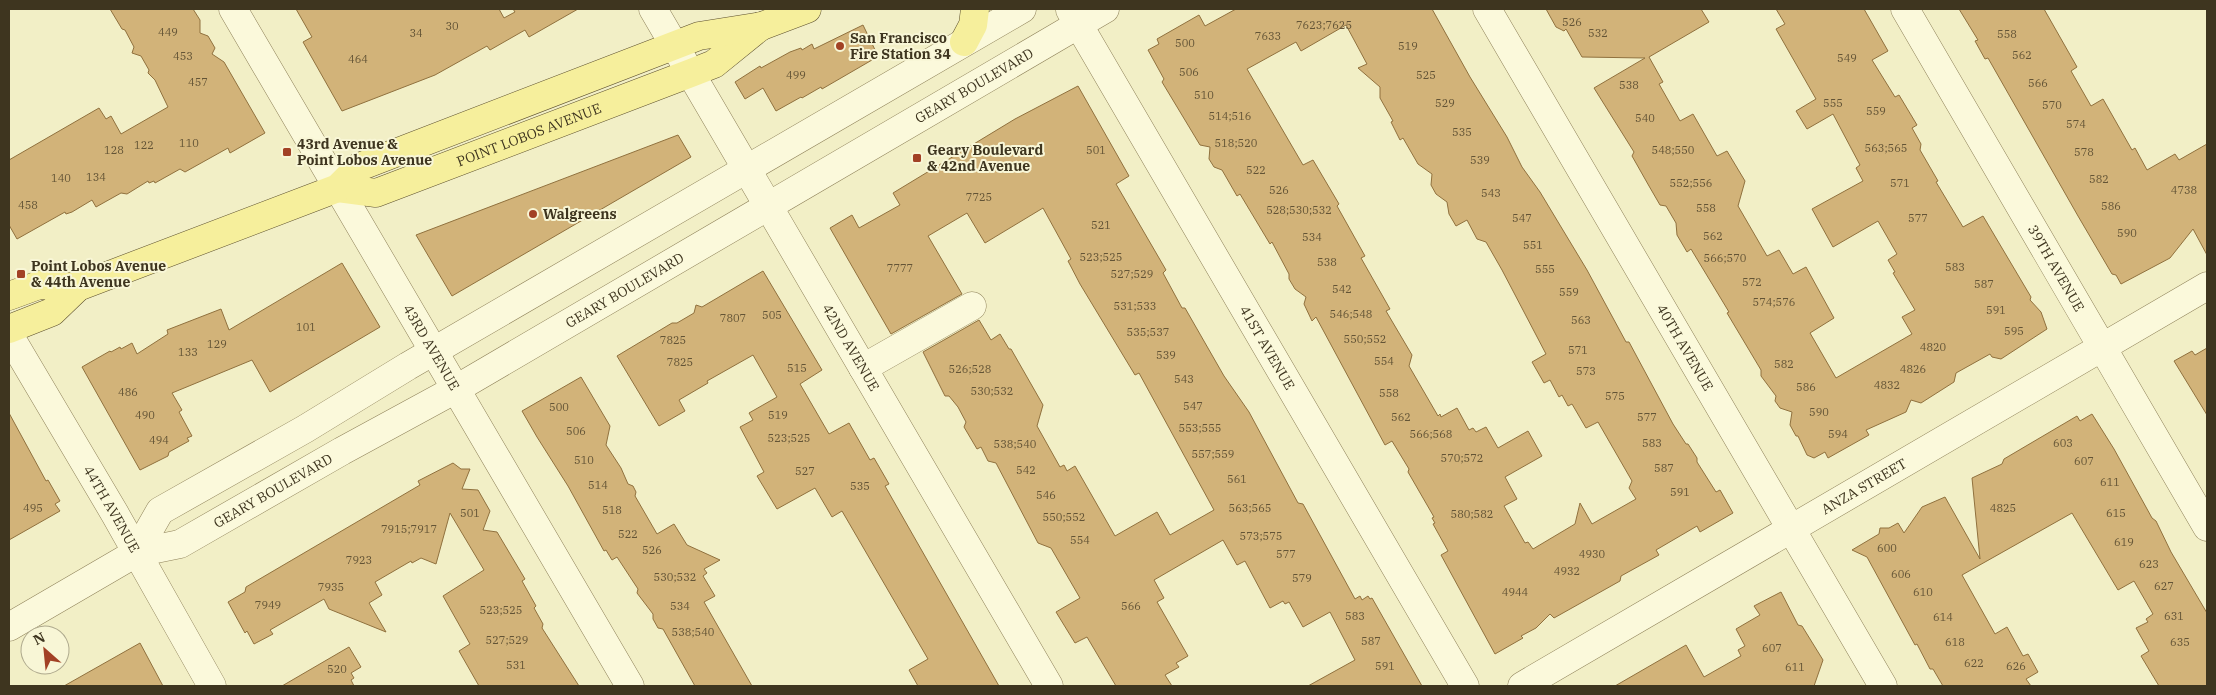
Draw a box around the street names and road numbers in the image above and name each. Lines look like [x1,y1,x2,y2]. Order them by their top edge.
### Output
street label: GEARY BOULEVARD [912,44,1037,127]
street label: POINT LOBOS AVENUE [454,99,604,170]
street label: 39TH AVENUE [2024,221,2088,315]
street label: GEARY BOULEVARD [562,248,687,332]
street label: 42ND AVENUE [818,300,883,394]
street label: 43RD AVENUE [399,301,464,393]
street label: 40TH AVENUE [1653,301,1717,394]
street label: 41ST AVENUE [1236,302,1299,393]
street label: GEARY BOULEVARD [210,449,336,532]
street label: ANZA STREET [1818,454,1910,518]
street label: 44TH AVENUE [79,462,144,556]

